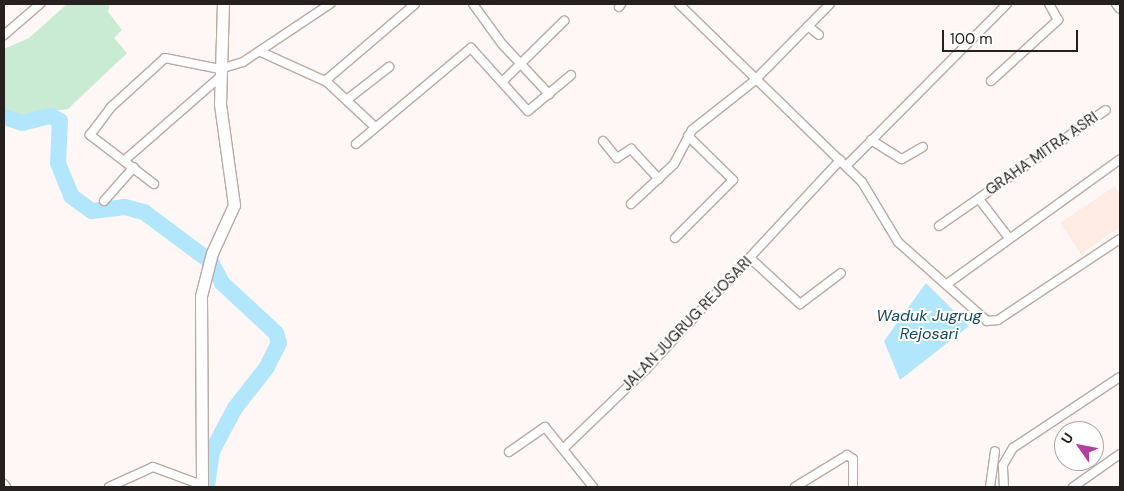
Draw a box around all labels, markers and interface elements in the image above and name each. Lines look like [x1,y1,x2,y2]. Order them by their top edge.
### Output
scale bar [944,20,1080,52]
text: 100 m [950,29,993,49]
street label: GRAHA MITRA ASRI [982,109,1102,199]
street label: JALAN JUGRUG REJOSARI [618,253,756,395]
water label: Waduk Jugrug Rejosari [876,306,982,344]
north arrow [1054,421,1104,471]
text: U [1057,429,1077,447]

